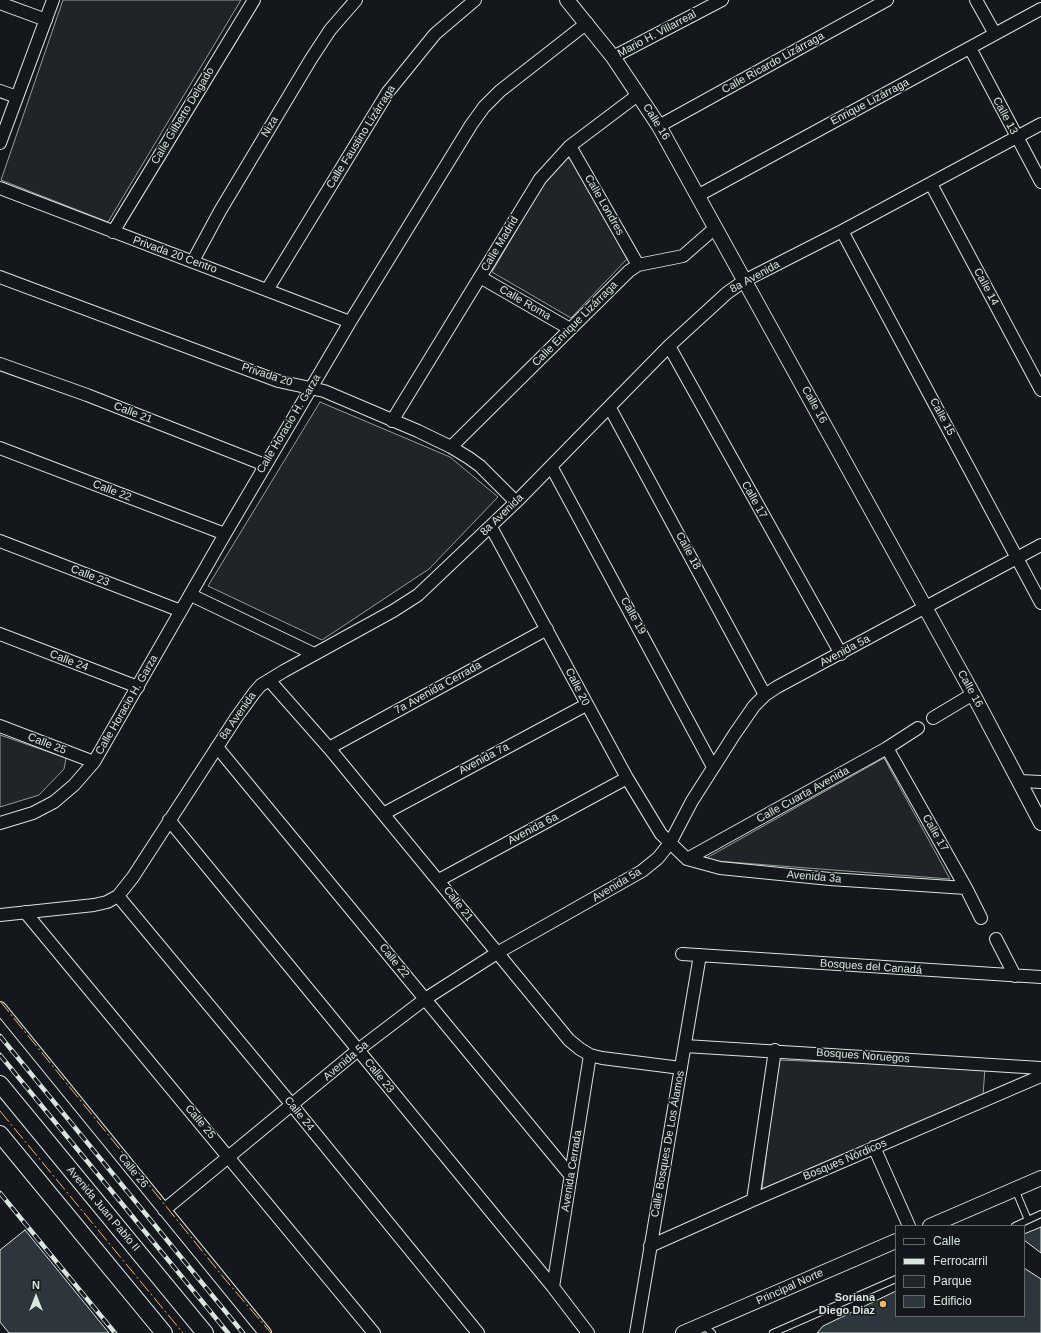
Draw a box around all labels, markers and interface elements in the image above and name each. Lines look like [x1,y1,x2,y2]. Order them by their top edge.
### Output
street label: Mario H. Villarreal [615,8,699,60]
street label: Calle Ricardo Lizárraga [720,29,826,97]
street label: Calle Gilberto Delgado [149,65,217,167]
street label: Enrique Lizárraga [829,76,911,128]
street label: Calle Faustino Lizárraga [324,83,398,191]
street label: Calle 13 [990,95,1020,137]
street label: Calle 16 [640,101,672,143]
street label: Niza [259,114,281,140]
street label: Calle Londres [581,172,627,238]
street label: Calle Madrid [478,214,522,274]
street label: Privada 20 Centro [131,234,219,276]
street label: 8a Avenida [728,258,782,296]
street label: Calle 14 [971,266,1001,308]
street label: Calle Enrique Lizárraga [530,279,620,369]
street label: Calle Roma [497,283,553,323]
street label: Privada 20 [240,361,294,389]
street label: Calle Horacio H. Garza [254,372,324,476]
street label: Calle 16 [798,384,830,426]
street label: Calle 15 [927,396,957,438]
street label: Calle 21 [112,400,154,426]
street label: Calle 22 [91,478,133,504]
street label: Calle 17 [738,479,770,521]
street label: 8a Avenida [478,491,526,539]
street label: Calle 18 [673,530,703,572]
street label: Calle 23 [69,563,111,589]
street label: Calle 19 [617,595,649,637]
street label: Avenida 5a [818,632,872,670]
street label: Calle 24 [48,648,90,674]
street label: Calle Horacio H. Garza [93,653,161,757]
street label: 7a Avenida Cerrada [392,659,484,717]
street label: Calle 20 [562,666,592,708]
street label: Calle 16 [954,668,986,710]
street label: 8a Avenida [217,690,259,742]
street label: Calle 25 [26,731,68,757]
street label: Avenida 7a [457,740,511,778]
street label: Calle Cuarta Avenida [754,764,852,826]
street label: Avenida 6a [506,810,560,848]
street label: Calle 17 [919,812,951,854]
street label: Avenida 5a [590,865,644,905]
street label: Avenida 3a [786,868,842,886]
street label: Calle 21 [440,884,476,924]
street label: Calle 22 [376,941,412,981]
street label: Bosques del Canadá [820,957,922,977]
street label: Avenida 5a [321,1038,371,1084]
street label: Bosques Noruegos [816,1046,910,1066]
street label: Calle 23 [361,1056,397,1096]
street label: Calle Bosques De Los Álamos [649,1070,687,1218]
street label: Calle 24 [281,1094,317,1134]
street label: Calle 25 [182,1102,218,1142]
street label: Avenida Cerrada [559,1129,585,1213]
street label: Bosques Nórdicos [801,1136,889,1184]
street label: Calle 26 [115,1151,151,1191]
street label: Avenida Juan Pablo II [64,1164,142,1254]
legend [895,1225,1025,1317]
text: Calle [933,1234,960,1248]
text: Ferrocarril [933,1254,988,1268]
street label: Principal Norte [754,1266,826,1308]
text: Parque [933,1274,972,1288]
north arrow [16,1277,56,1317]
text: N [32,1279,40,1291]
place label: Soriana Diego Diaz [819,1291,875,1317]
text: Edificio [933,1294,972,1308]
marker: Soriana Diego Diaz [878,1299,888,1309]

